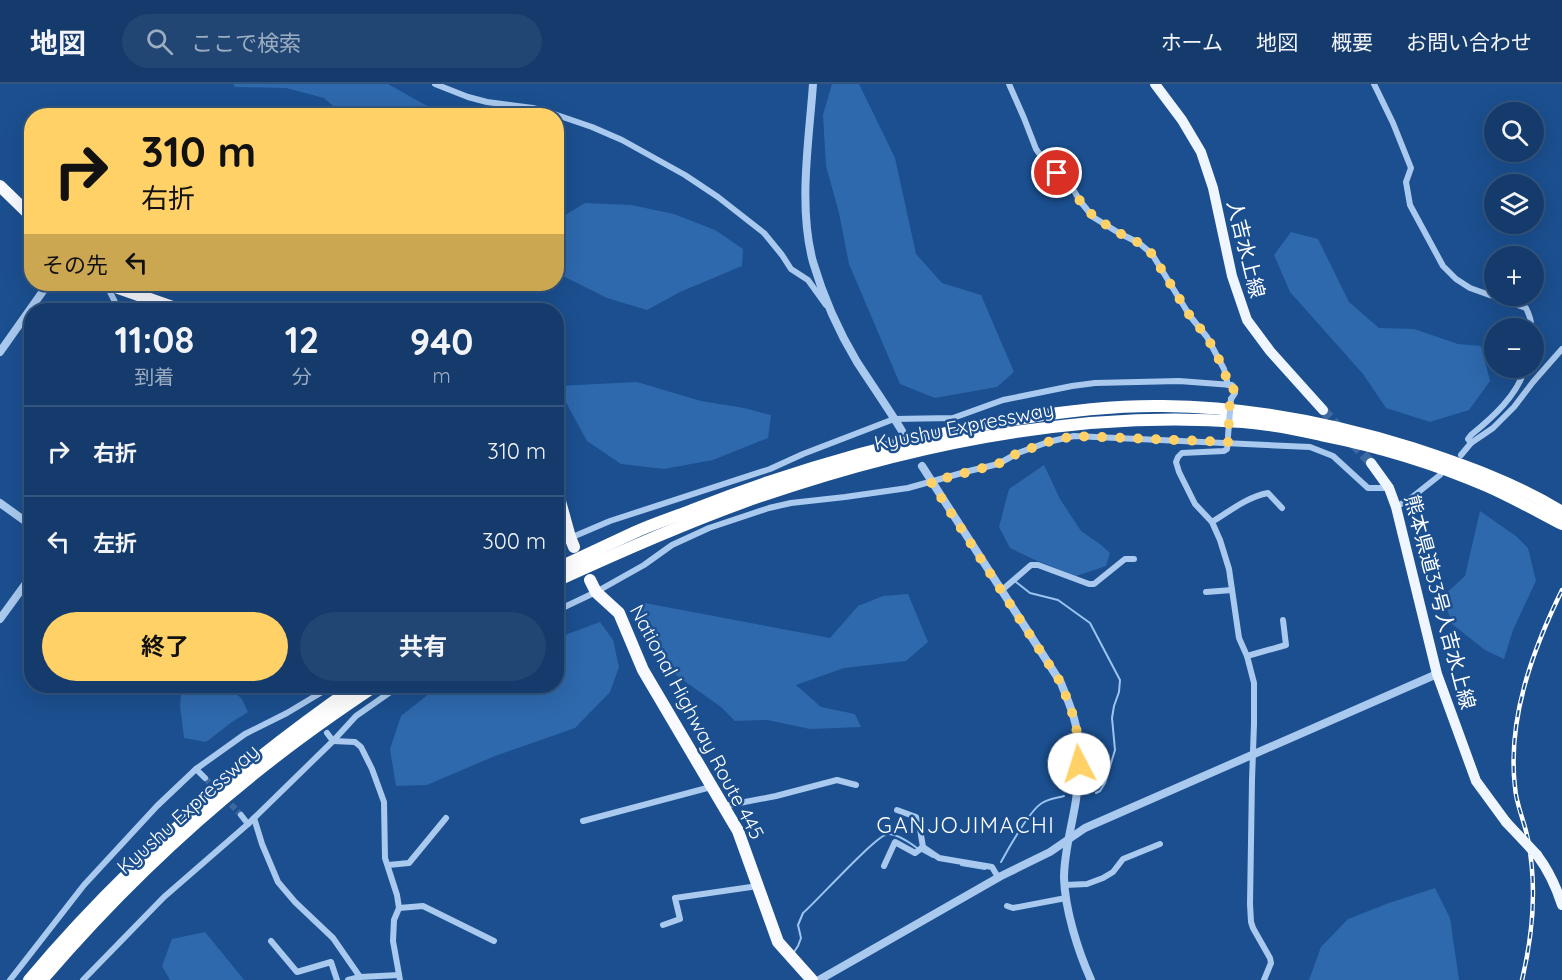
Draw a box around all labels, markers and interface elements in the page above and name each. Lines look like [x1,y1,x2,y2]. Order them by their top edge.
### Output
search box [122,14,542,68]
text: 地図 [30,25,86,60]
icon: search [143,25,176,58]
text: ここで検索 [191,29,301,57]
text: ホーム [1161,29,1223,55]
text: 地図 [1256,29,1298,55]
text: 概要 [1331,29,1373,55]
text: お問い合わせ [1406,29,1532,55]
map controls [1484,102,1544,378]
button: search [1484,102,1544,162]
text: 310 m [141,125,256,178]
icon: right [42,132,120,210]
pin [1031,147,1082,198]
icon: arrive [1040,156,1073,189]
button: layers [1484,174,1544,234]
text: 右折 [141,181,195,215]
street label: 人吉水上線 [1222,197,1271,300]
icon: left [120,246,153,279]
button: + [1484,246,1544,306]
text: その先 [42,251,108,279]
text: 11:08 [115,317,194,362]
text: 12 [285,317,319,362]
button: − [1484,318,1544,378]
text: 940 [410,319,473,364]
text: m [432,363,451,388]
text: 到着 [134,364,174,389]
text: 分 [292,364,312,389]
street label: Kyushu Expressway [872,396,1056,455]
icon: right [42,435,75,468]
text: 310 m [487,437,546,465]
text: 右折 [93,439,137,467]
street label: 熊本県道33号人吉水上線 [1400,492,1481,712]
icon: left [42,525,75,558]
text: 300 m [482,527,546,555]
text: 左折 [93,529,137,557]
street label: National Highway Route 445 [625,600,770,844]
button: 終了 [42,612,288,681]
button: 共有 [300,612,546,681]
position arrow [1047,732,1111,796]
street label: Kyushu Expressway [111,738,264,879]
district label: GANJOJIMACHI [877,811,1055,839]

